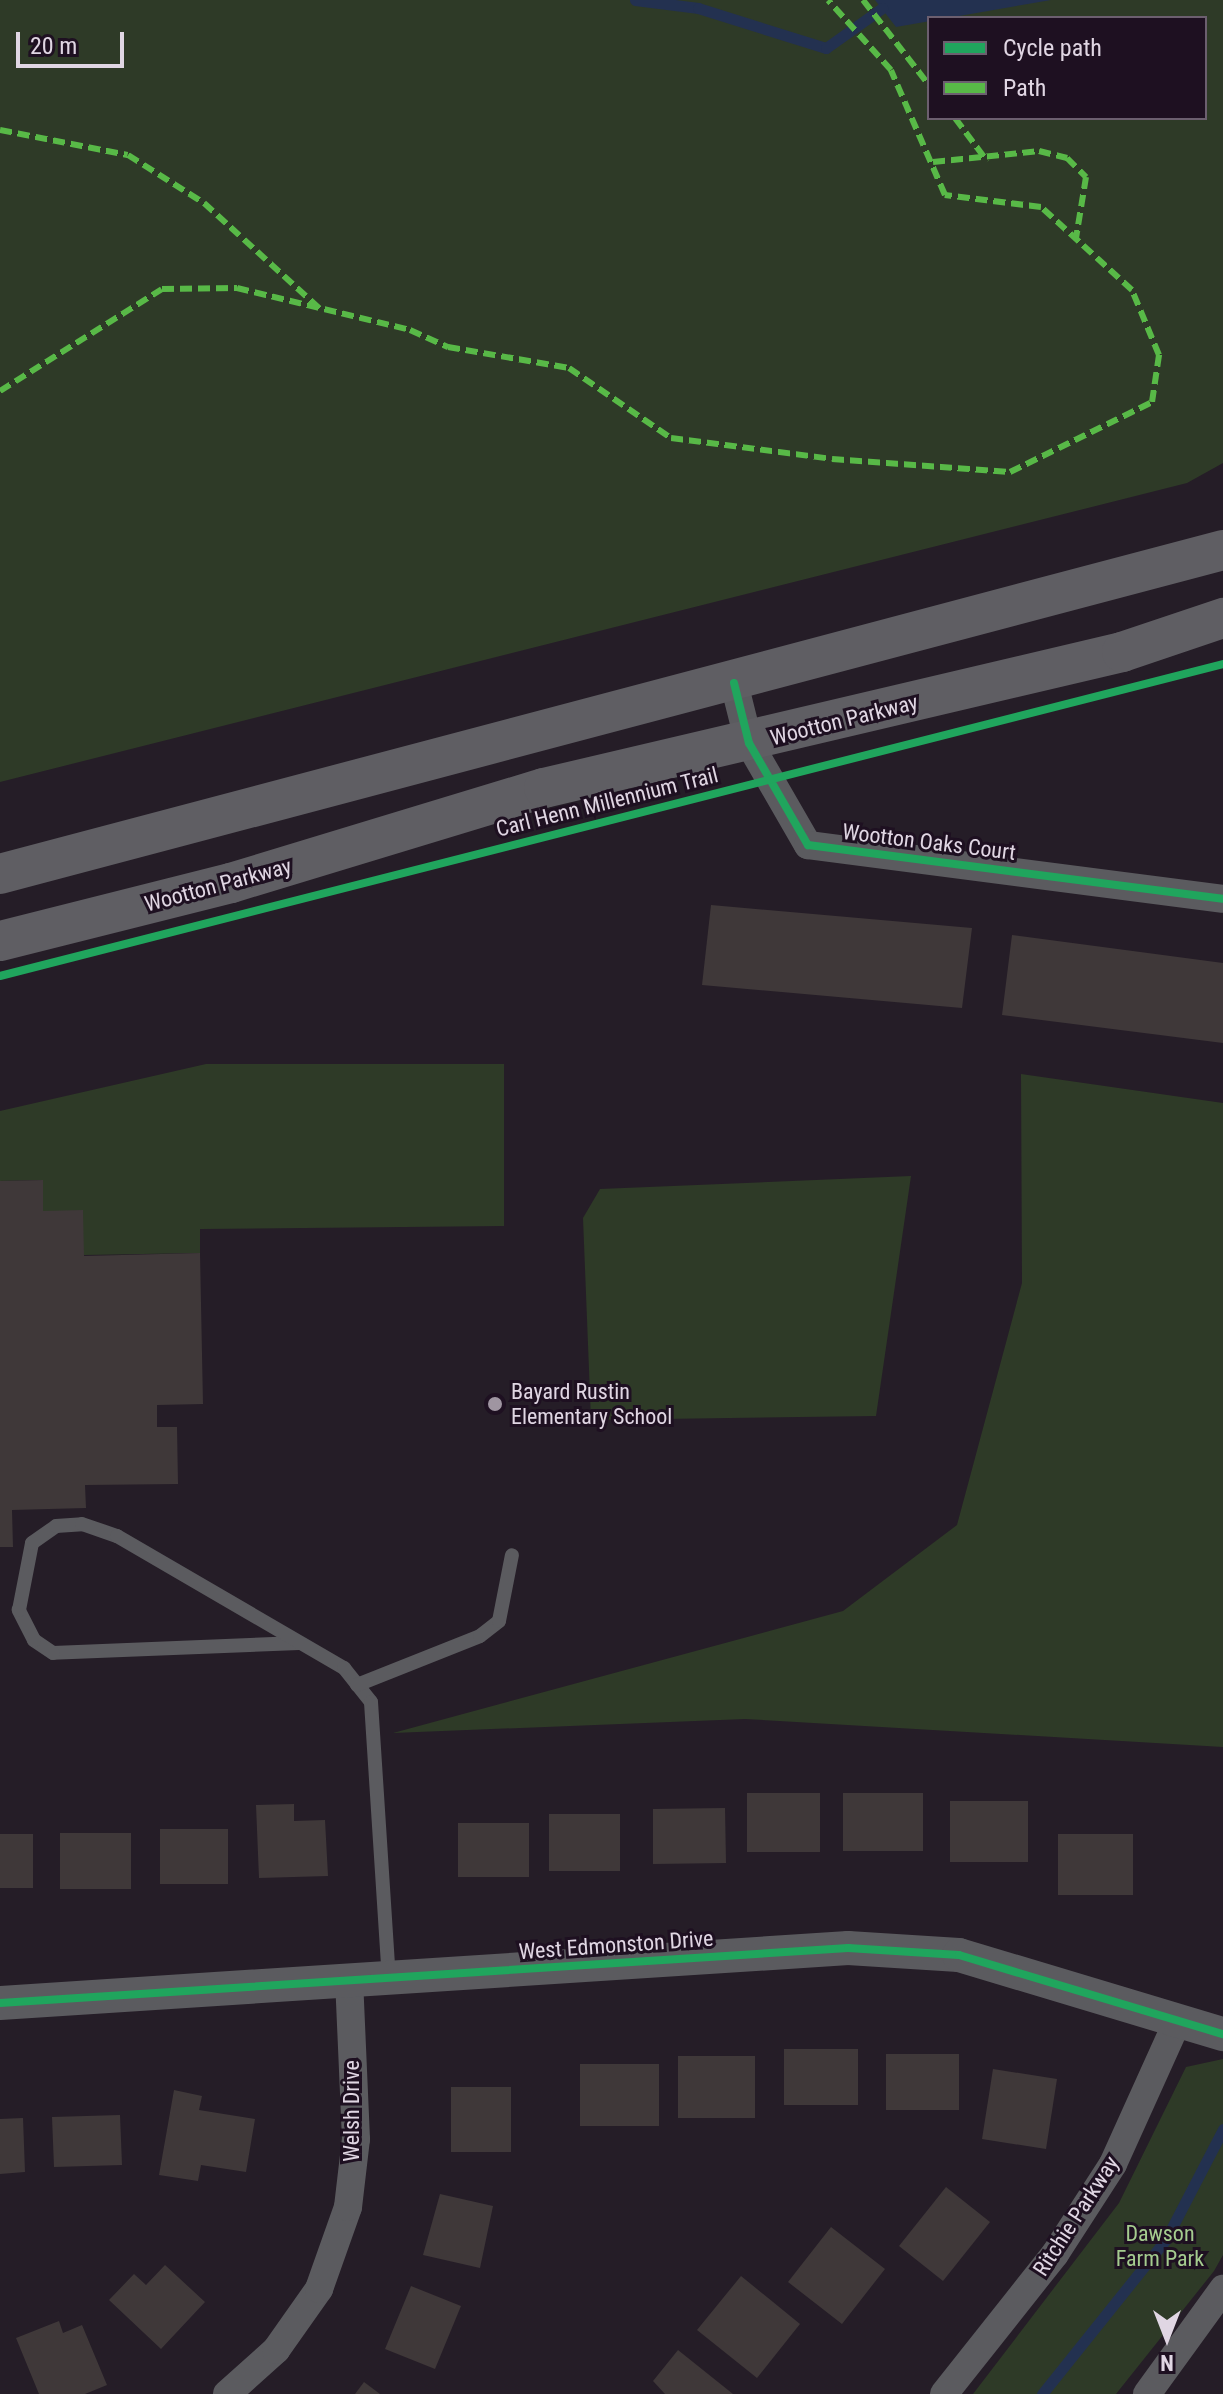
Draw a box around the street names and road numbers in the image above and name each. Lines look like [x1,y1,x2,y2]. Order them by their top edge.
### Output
street label: Wootton Parkway [767,689,921,751]
street label: Carl Henn Millennium Trail [493,762,721,842]
street label: Wootton Oaks Court [841,818,1017,866]
street label: Wootton Parkway [142,853,294,917]
street label: West Edmonston Drive [518,1925,714,1965]
street label: Welsh Drive [339,2060,365,2162]
street label: Ritchie Parkway [1027,2151,1125,2281]

